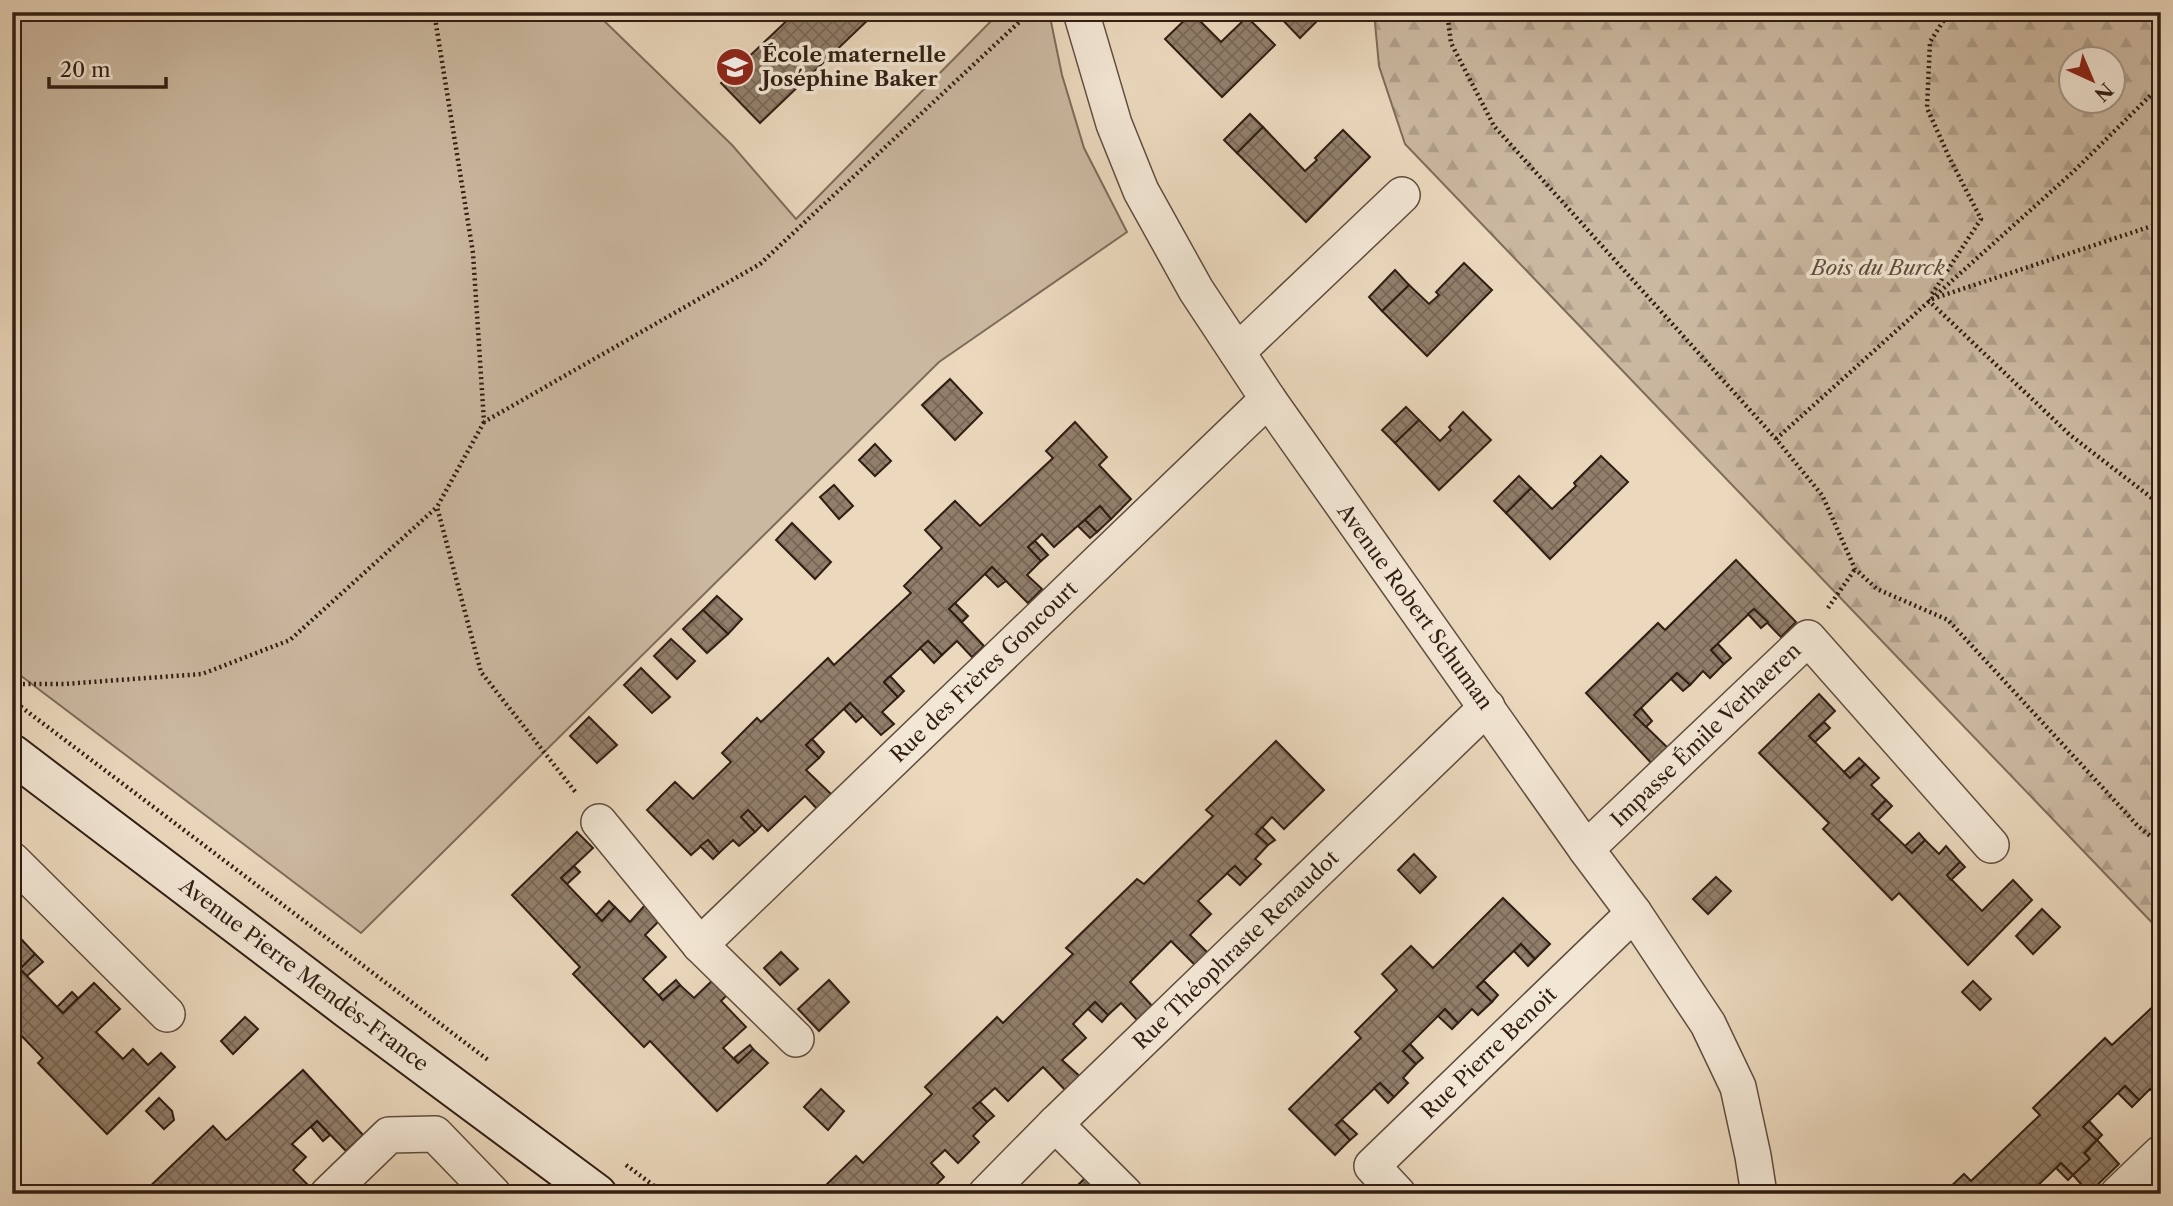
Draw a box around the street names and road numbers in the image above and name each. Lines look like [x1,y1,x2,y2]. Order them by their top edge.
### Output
street label: Avenue Robert Schuman [1332,498,1498,714]
street label: Rue des Frères Goncourt [885,575,1083,767]
street label: Impasse Émile Verhaeren [1606,638,1806,832]
street label: Rue Théophraste Renaudot [1128,845,1344,1054]
street label: Avenue Pierre Mendès-France [174,872,434,1076]
street label: Rue Pierre Benoit [1416,981,1562,1124]

